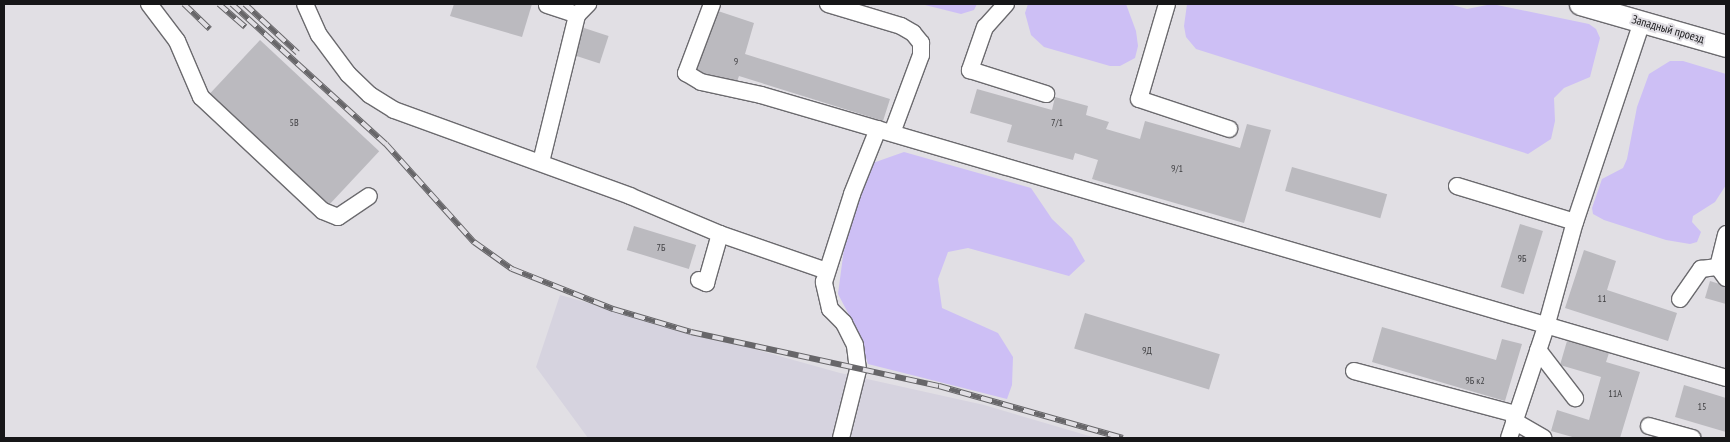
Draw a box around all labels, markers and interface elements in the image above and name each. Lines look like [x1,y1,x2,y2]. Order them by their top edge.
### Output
street label: Западный проезд [1630,12,1706,46]
house number: 9 [734,56,738,68]
house number: 5В [289,117,299,129]
house number: 7/1 [1051,117,1063,129]
house number: 9/1 [1171,163,1183,175]
house number: 7Б [657,242,665,254]
house number: 9Б [1518,253,1526,265]
house number: 11 [1598,293,1606,305]
house number: 9Д [1142,345,1152,357]
house number: 9Б к2 [1465,375,1485,387]
house number: 11А [1608,388,1622,400]
house number: 15 [1698,401,1706,413]

